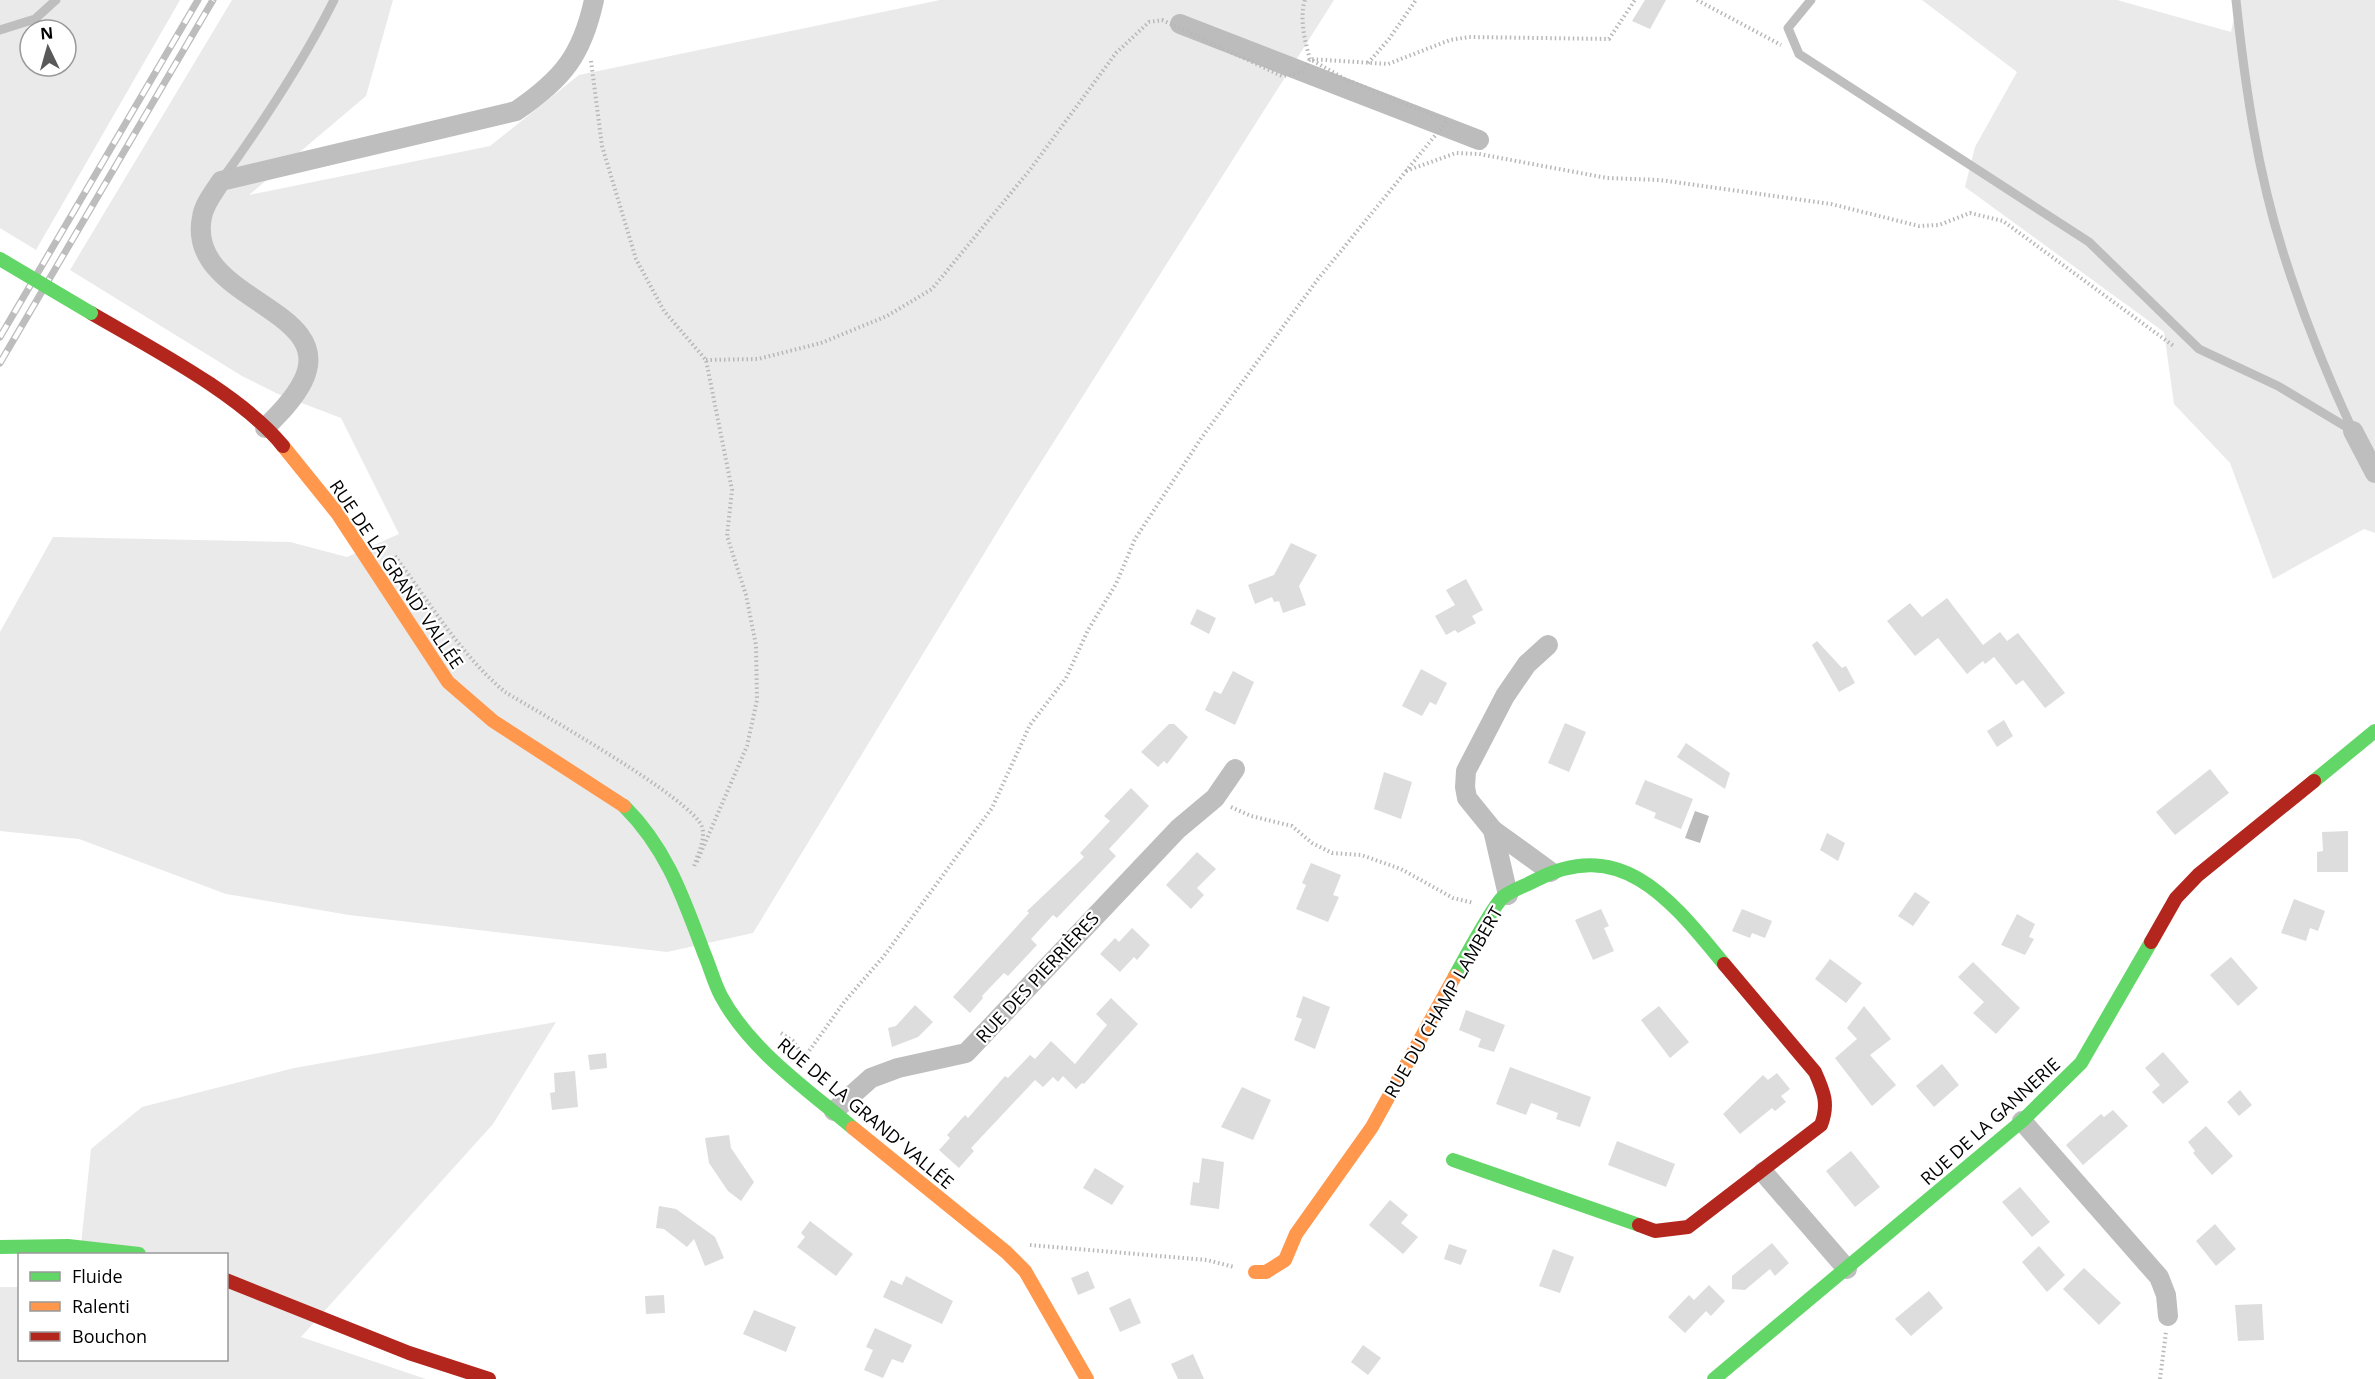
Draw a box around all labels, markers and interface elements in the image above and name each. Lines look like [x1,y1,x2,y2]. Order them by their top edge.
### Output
north arrow [18,18,78,78]
text: N [39,22,54,45]
street label: RUE DE LA GRAND’ VALLÉE [325,475,469,673]
street label: RUE DU CHAMP LAMBERT [1378,902,1508,1102]
street label: RUE DES PIERRIÈRES [970,906,1104,1048]
street label: RUE DE LA GRAND’ VALLÉE [773,1032,959,1194]
street label: RUE DE LA GANNERIE [1915,1052,2065,1190]
legend [18,1253,228,1361]
text: Fluide [72,1264,123,1288]
text: Ralenti [72,1294,130,1318]
text: Bouchon [72,1324,147,1348]

